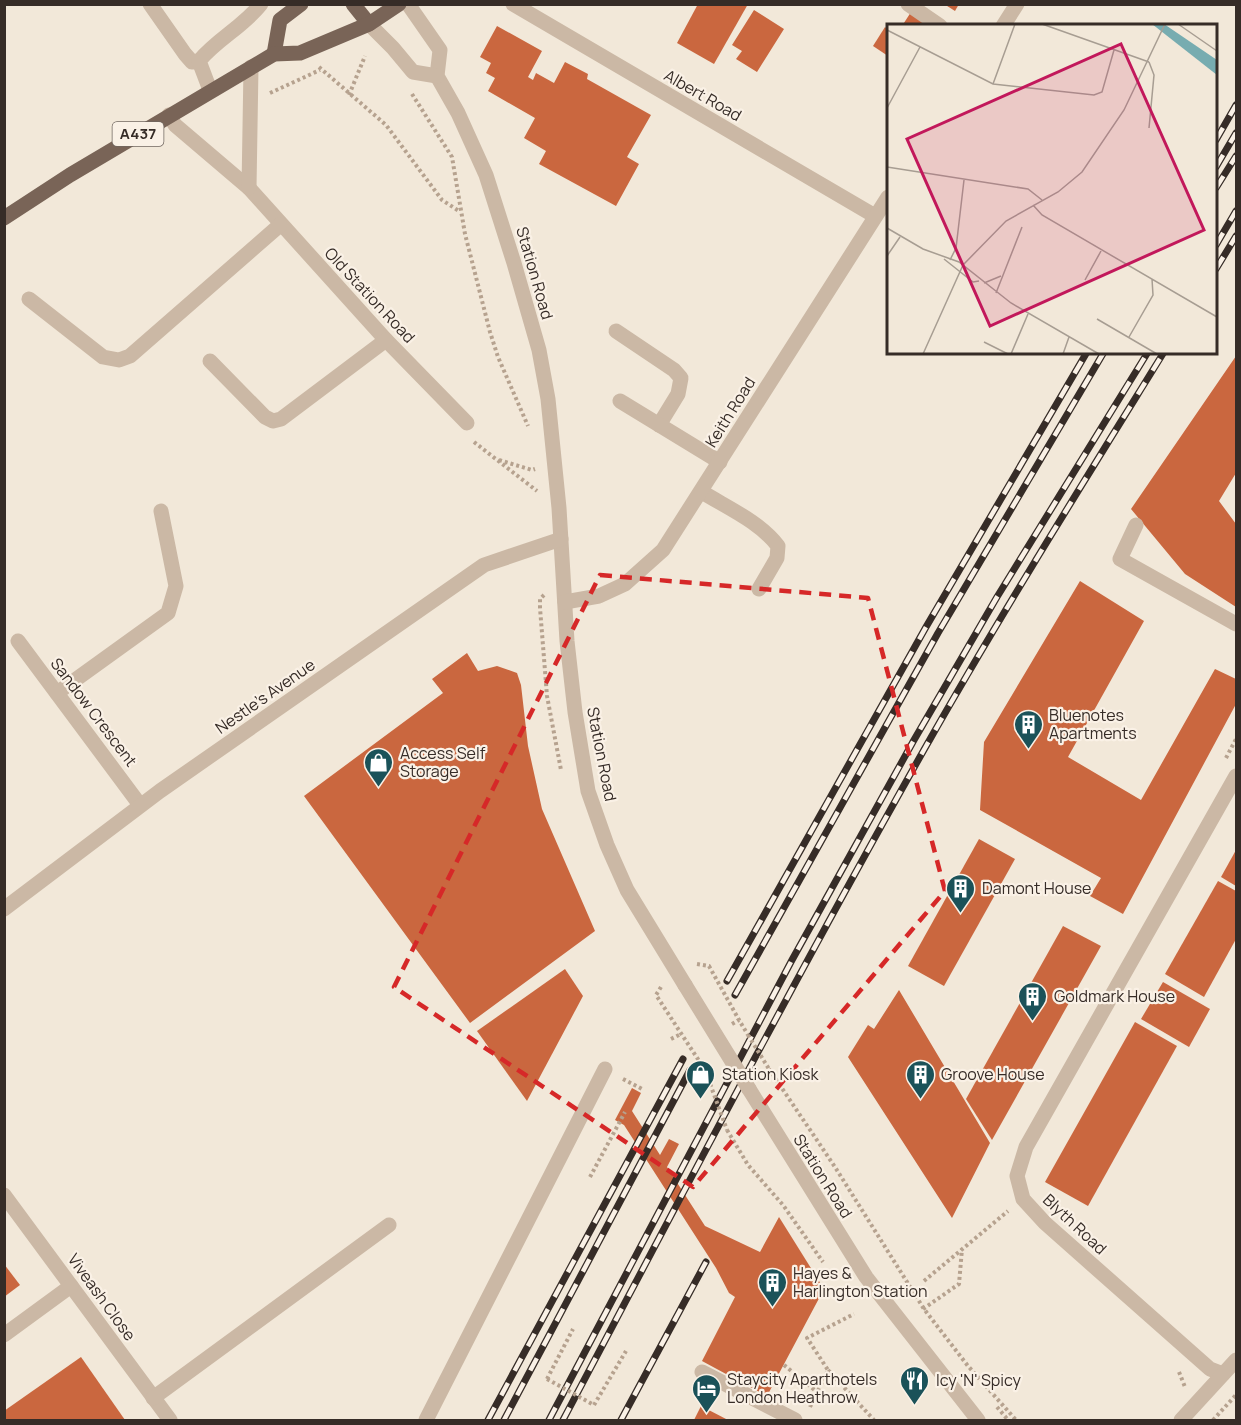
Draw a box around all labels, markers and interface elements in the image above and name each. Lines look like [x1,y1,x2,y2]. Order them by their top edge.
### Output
inset map [887,24,1217,354]
street label: Albert Road [660,64,746,126]
road number: A437 [112,122,164,146]
street label: Station Road [511,224,559,322]
street label: Old Station Road [320,242,420,348]
street label: Keith Road [700,373,760,451]
street label: Sandow Crescent [46,653,142,771]
street label: Nestle's Avenue [211,653,319,739]
place label: Bluenotes Apartments [1049,704,1137,744]
street label: Station Road [582,705,622,803]
building icon: Bluenotes Apartments [1012,708,1044,750]
place label: Access Self Storage [400,742,486,782]
shop icon: Access Self Storage [363,746,395,788]
building icon: Damont House [945,872,977,914]
place label: Damont House [982,877,1091,899]
building icon: Goldmark House [1017,980,1049,1022]
place label: Goldmark House [1054,985,1175,1007]
shop icon: Station Kiosk [685,1058,717,1100]
building icon: Groove House [904,1058,936,1100]
place label: Station Kiosk [722,1063,819,1085]
place label: Groove House [941,1063,1045,1085]
street label: Station Road [788,1130,858,1222]
street label: Blyth Road [1038,1189,1112,1259]
street label: Viveash Close [63,1249,141,1345]
place label: Hayes & Harlington Station [793,1262,928,1302]
building icon: Hayes & Harlington Station [756,1266,788,1308]
restaurant icon: Icy 'N' Spicy [899,1364,931,1406]
place label: Staycity Aparthotels London Heathrow [727,1368,877,1408]
place label: Icy 'N' Spicy [936,1369,1022,1391]
hotel icon: Staycity Aparthotels London Heathrow [690,1372,722,1414]

